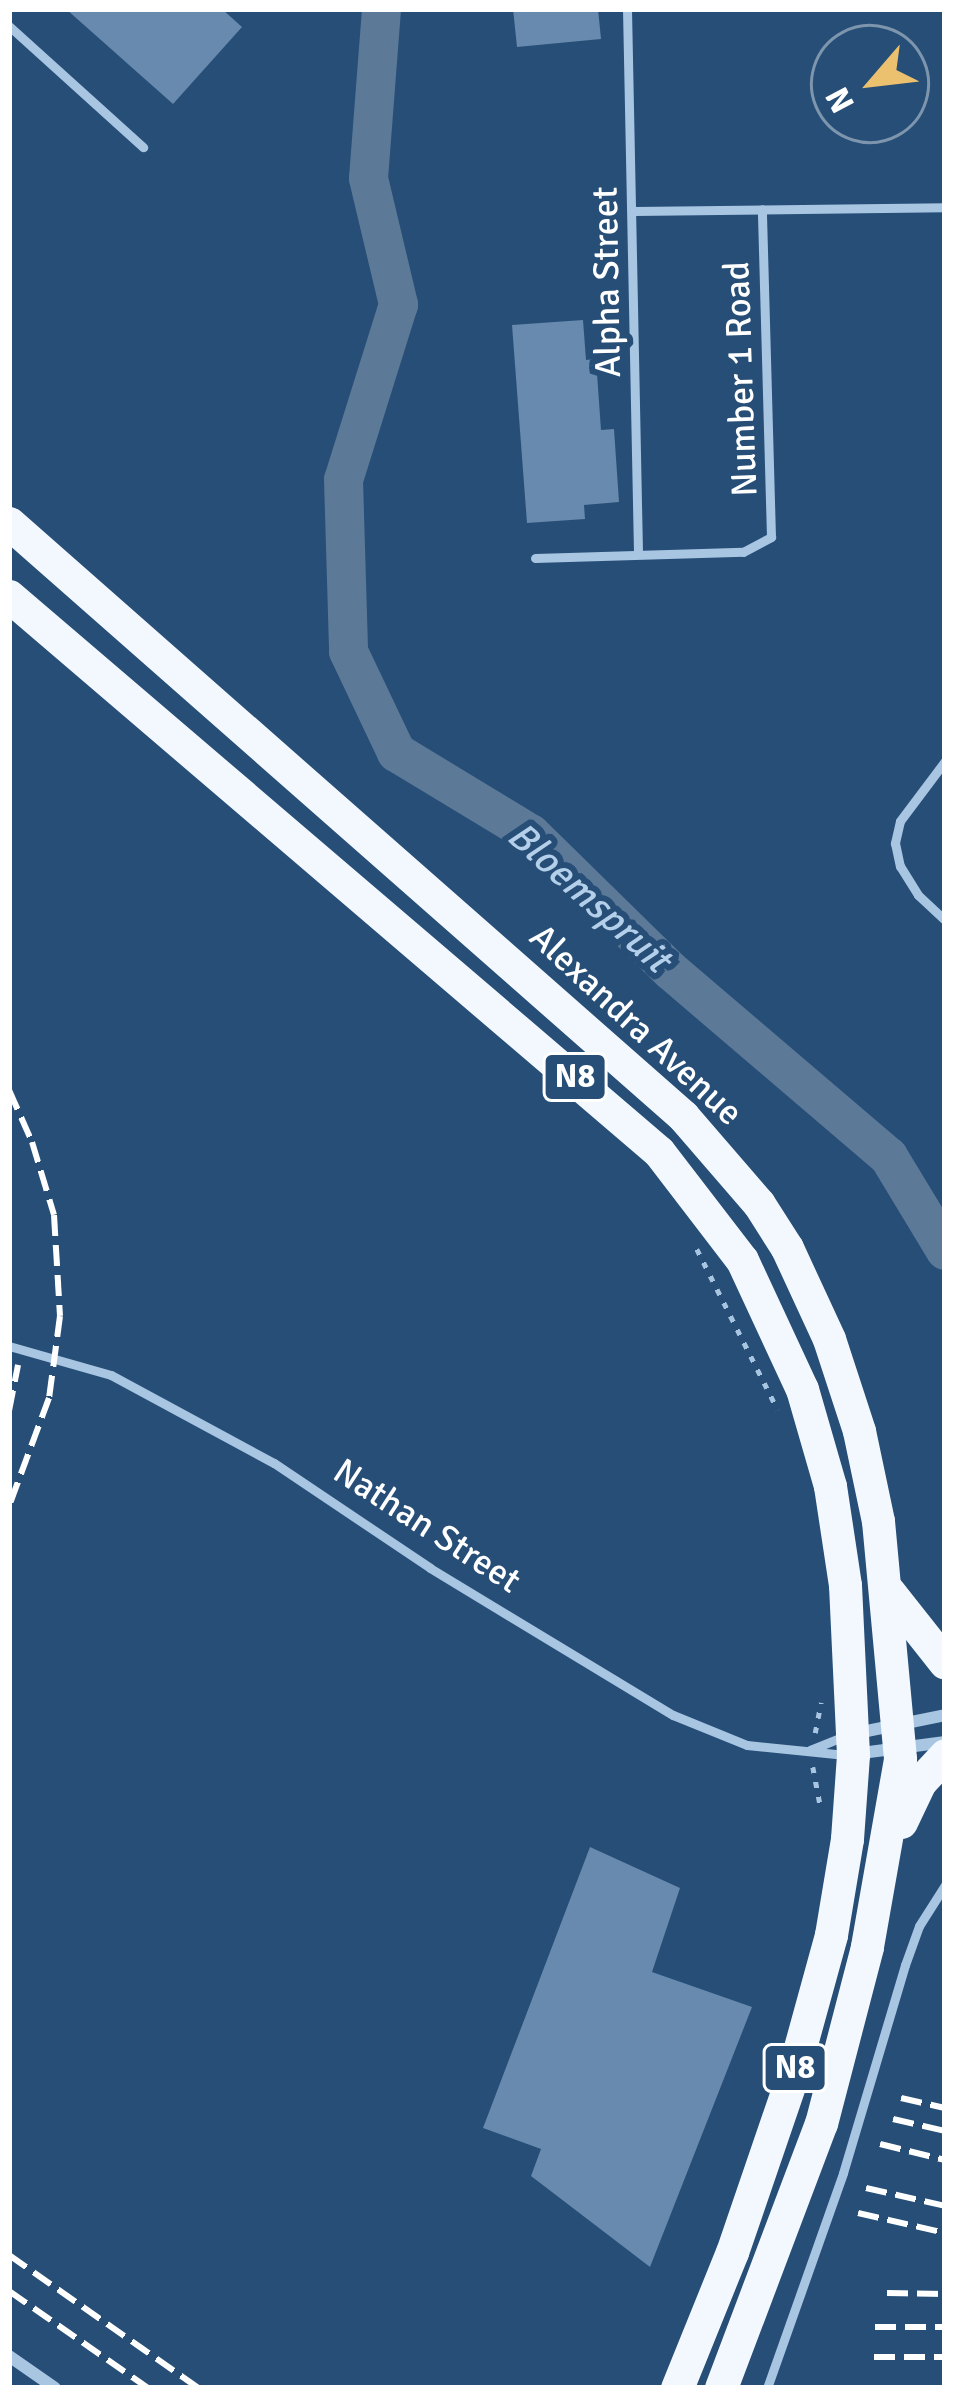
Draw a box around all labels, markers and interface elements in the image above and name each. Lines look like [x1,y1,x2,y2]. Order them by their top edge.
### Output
north arrow [810,24,930,144]
text: N [817,80,864,119]
street label: Alpha Street [584,186,630,378]
street label: Number 1 Road [715,261,767,497]
water label: Bloemspruit [498,812,680,982]
street label: Alexandra Avenue [521,915,751,1135]
road number: N8 [542,1050,608,1104]
street label: Nathan Street [325,1450,529,1602]
road number: N8 [762,2041,828,2095]

